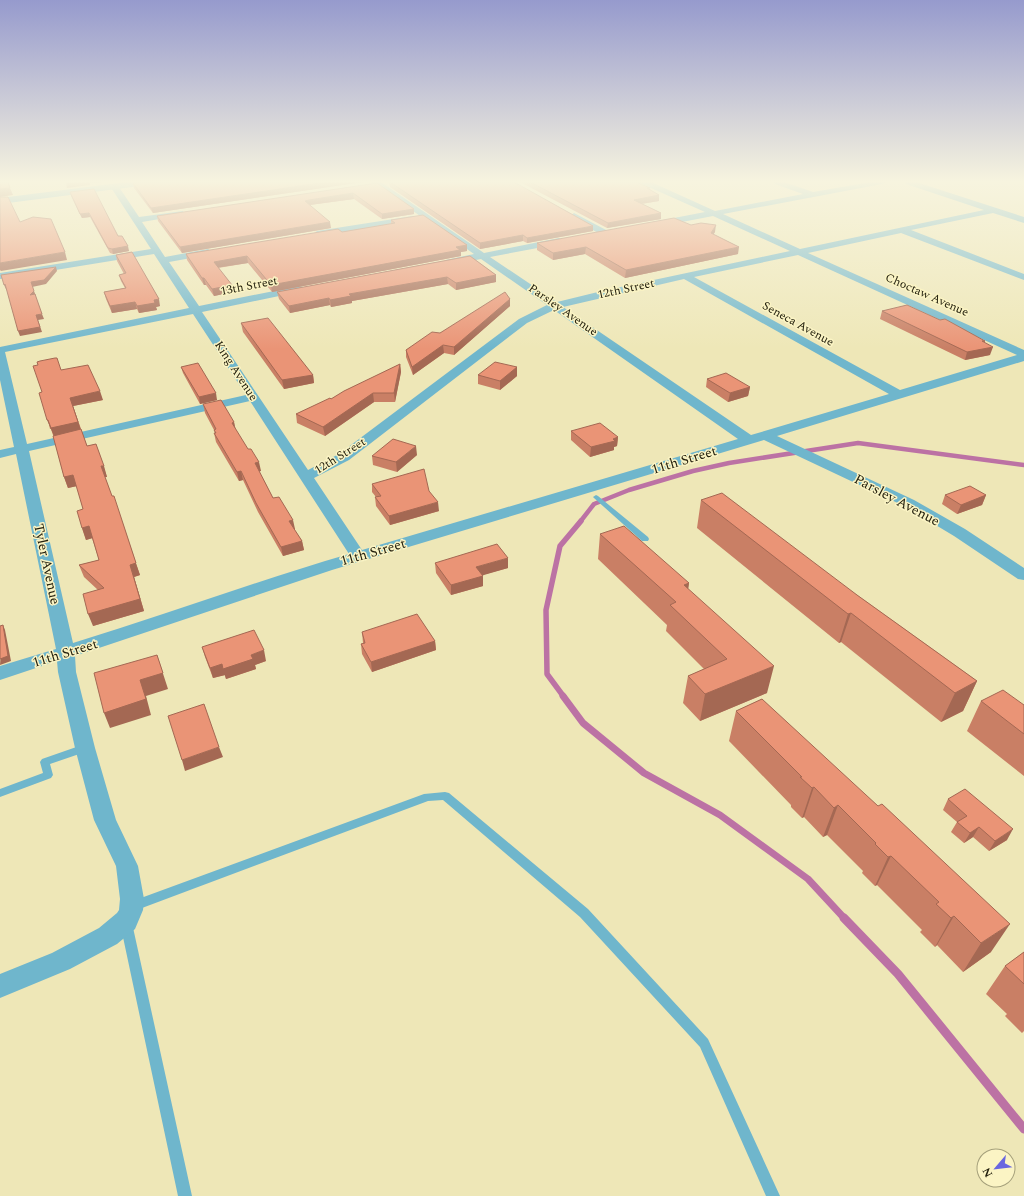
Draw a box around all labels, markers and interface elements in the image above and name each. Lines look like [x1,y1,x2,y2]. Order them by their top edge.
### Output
street label: Choctaw Avenue [882,268,972,322]
street label: 13th Street [219,271,279,301]
street label: 12th Street [596,274,656,304]
street label: Parsley Avenue [524,279,602,341]
street label: Seneca Avenue [759,296,838,352]
street label: King Avenue [209,337,263,405]
street label: 12th Street [310,433,370,479]
street label: 11th Street [649,440,719,480]
street label: Parsley Avenue [850,469,944,532]
street label: Tyler Avenue [28,522,66,607]
street label: 11th Street [338,533,408,571]
street label: 11th Street [30,633,100,673]
north arrow [976,1148,1016,1188]
text: N [978,1164,997,1180]

